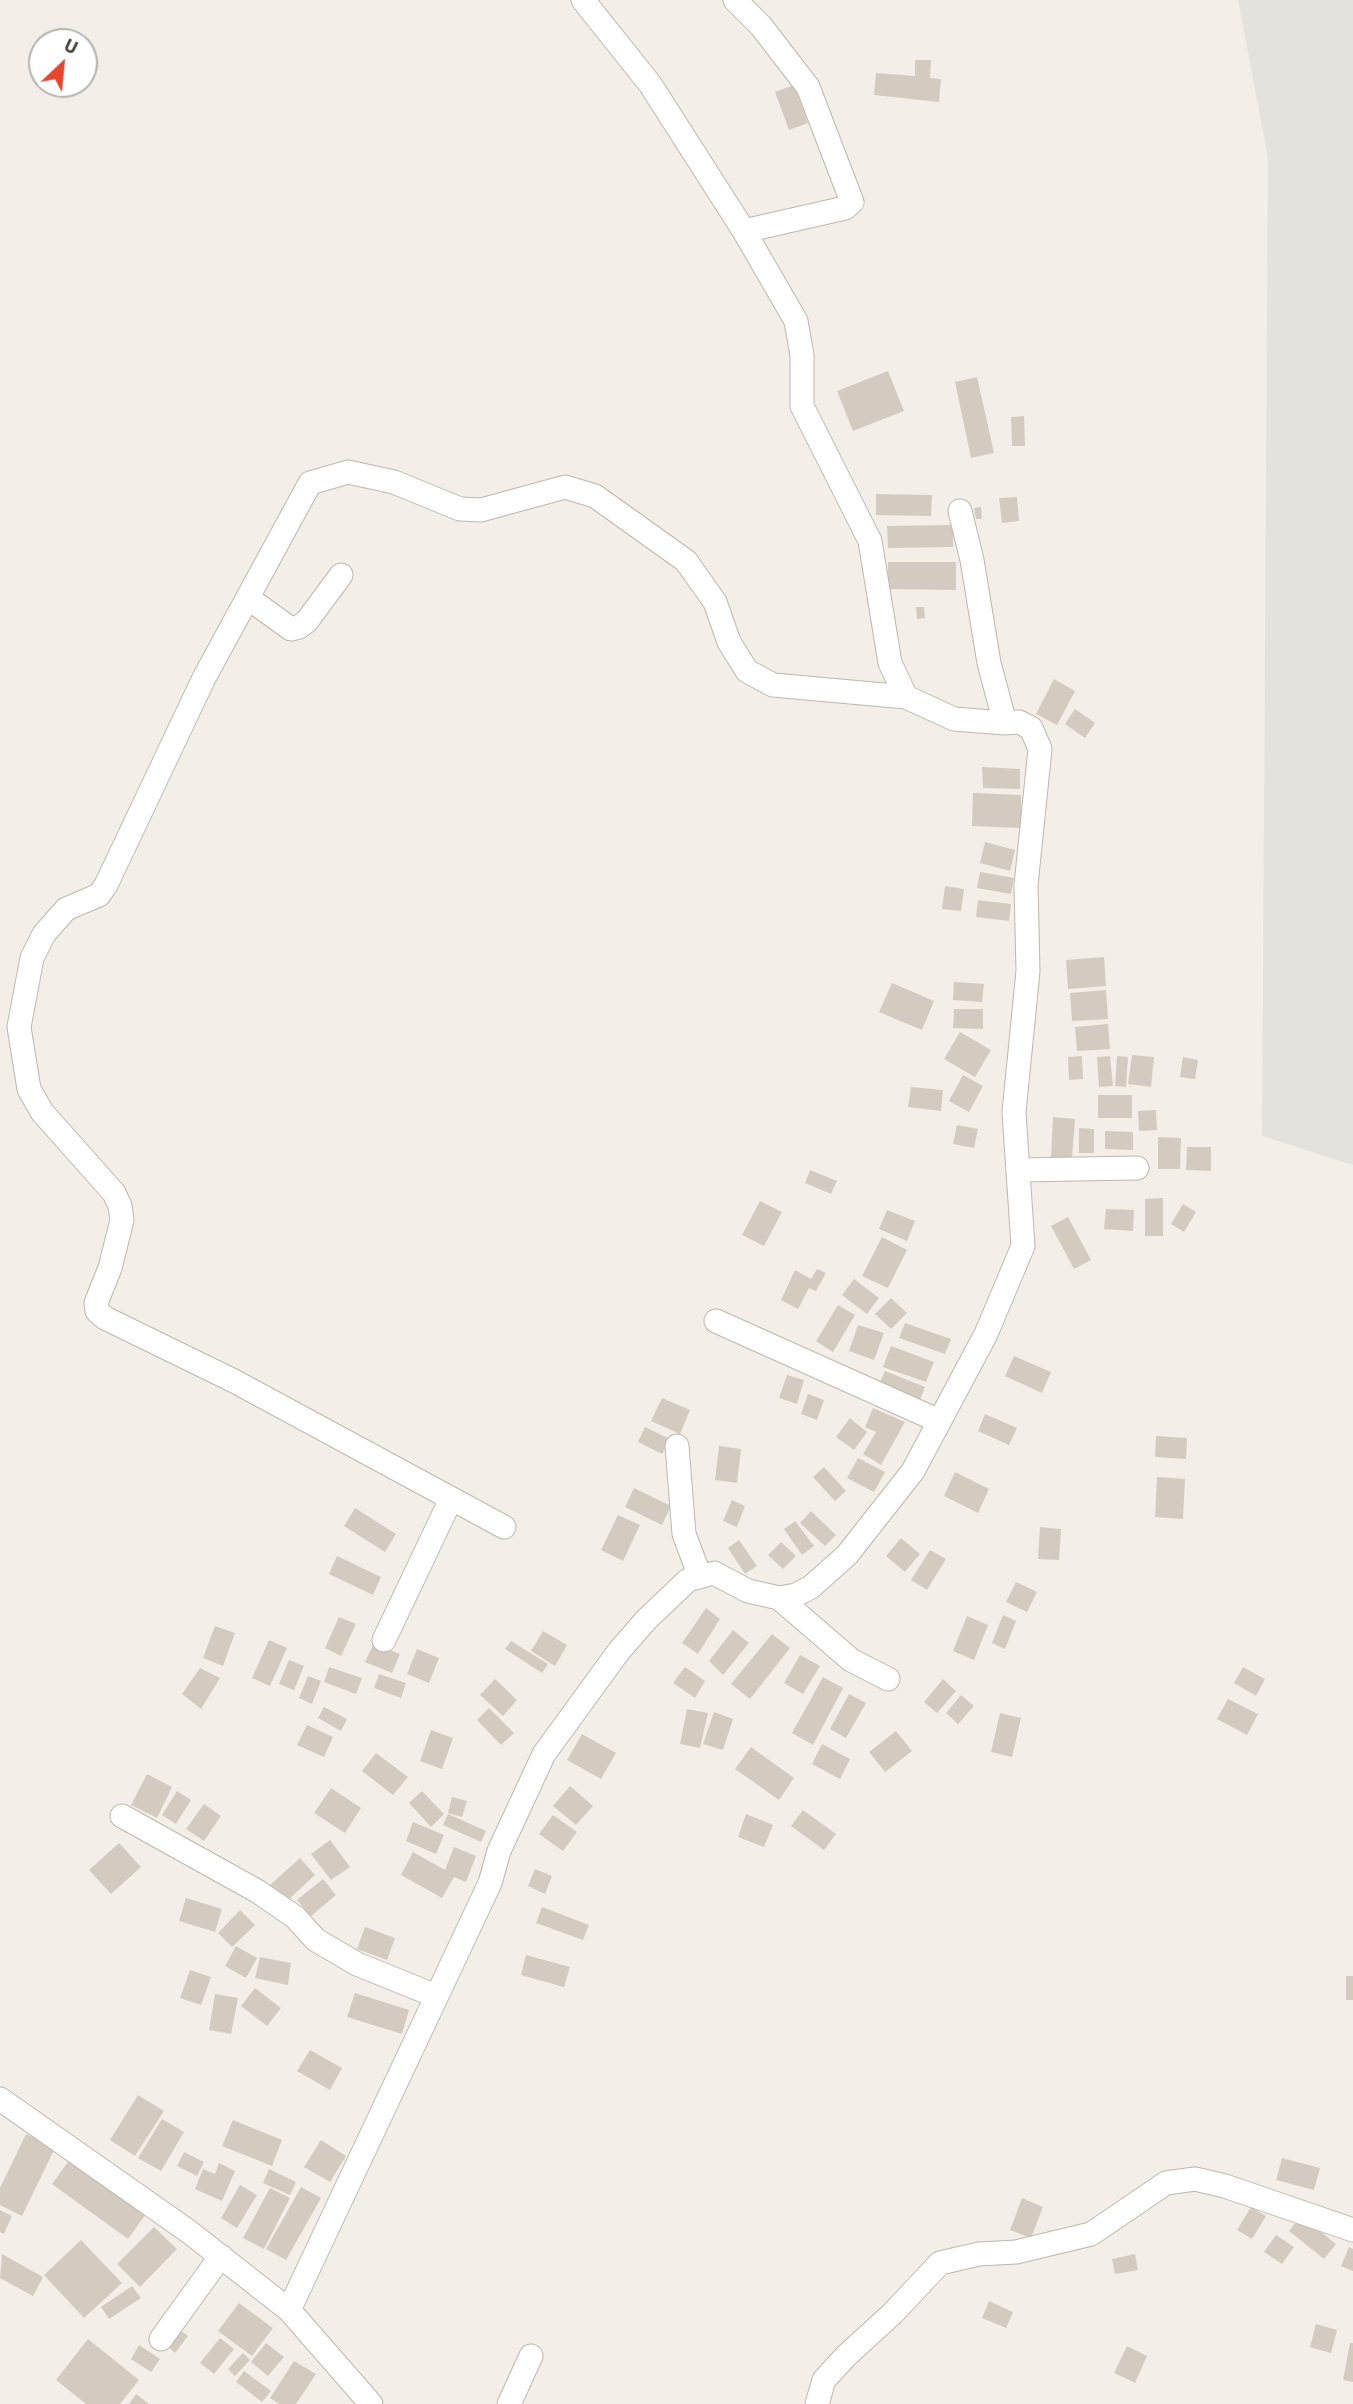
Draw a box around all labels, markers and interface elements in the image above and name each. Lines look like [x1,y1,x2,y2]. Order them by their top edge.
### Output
north arrow [28,28,98,98]
text: U [61,33,82,58]

